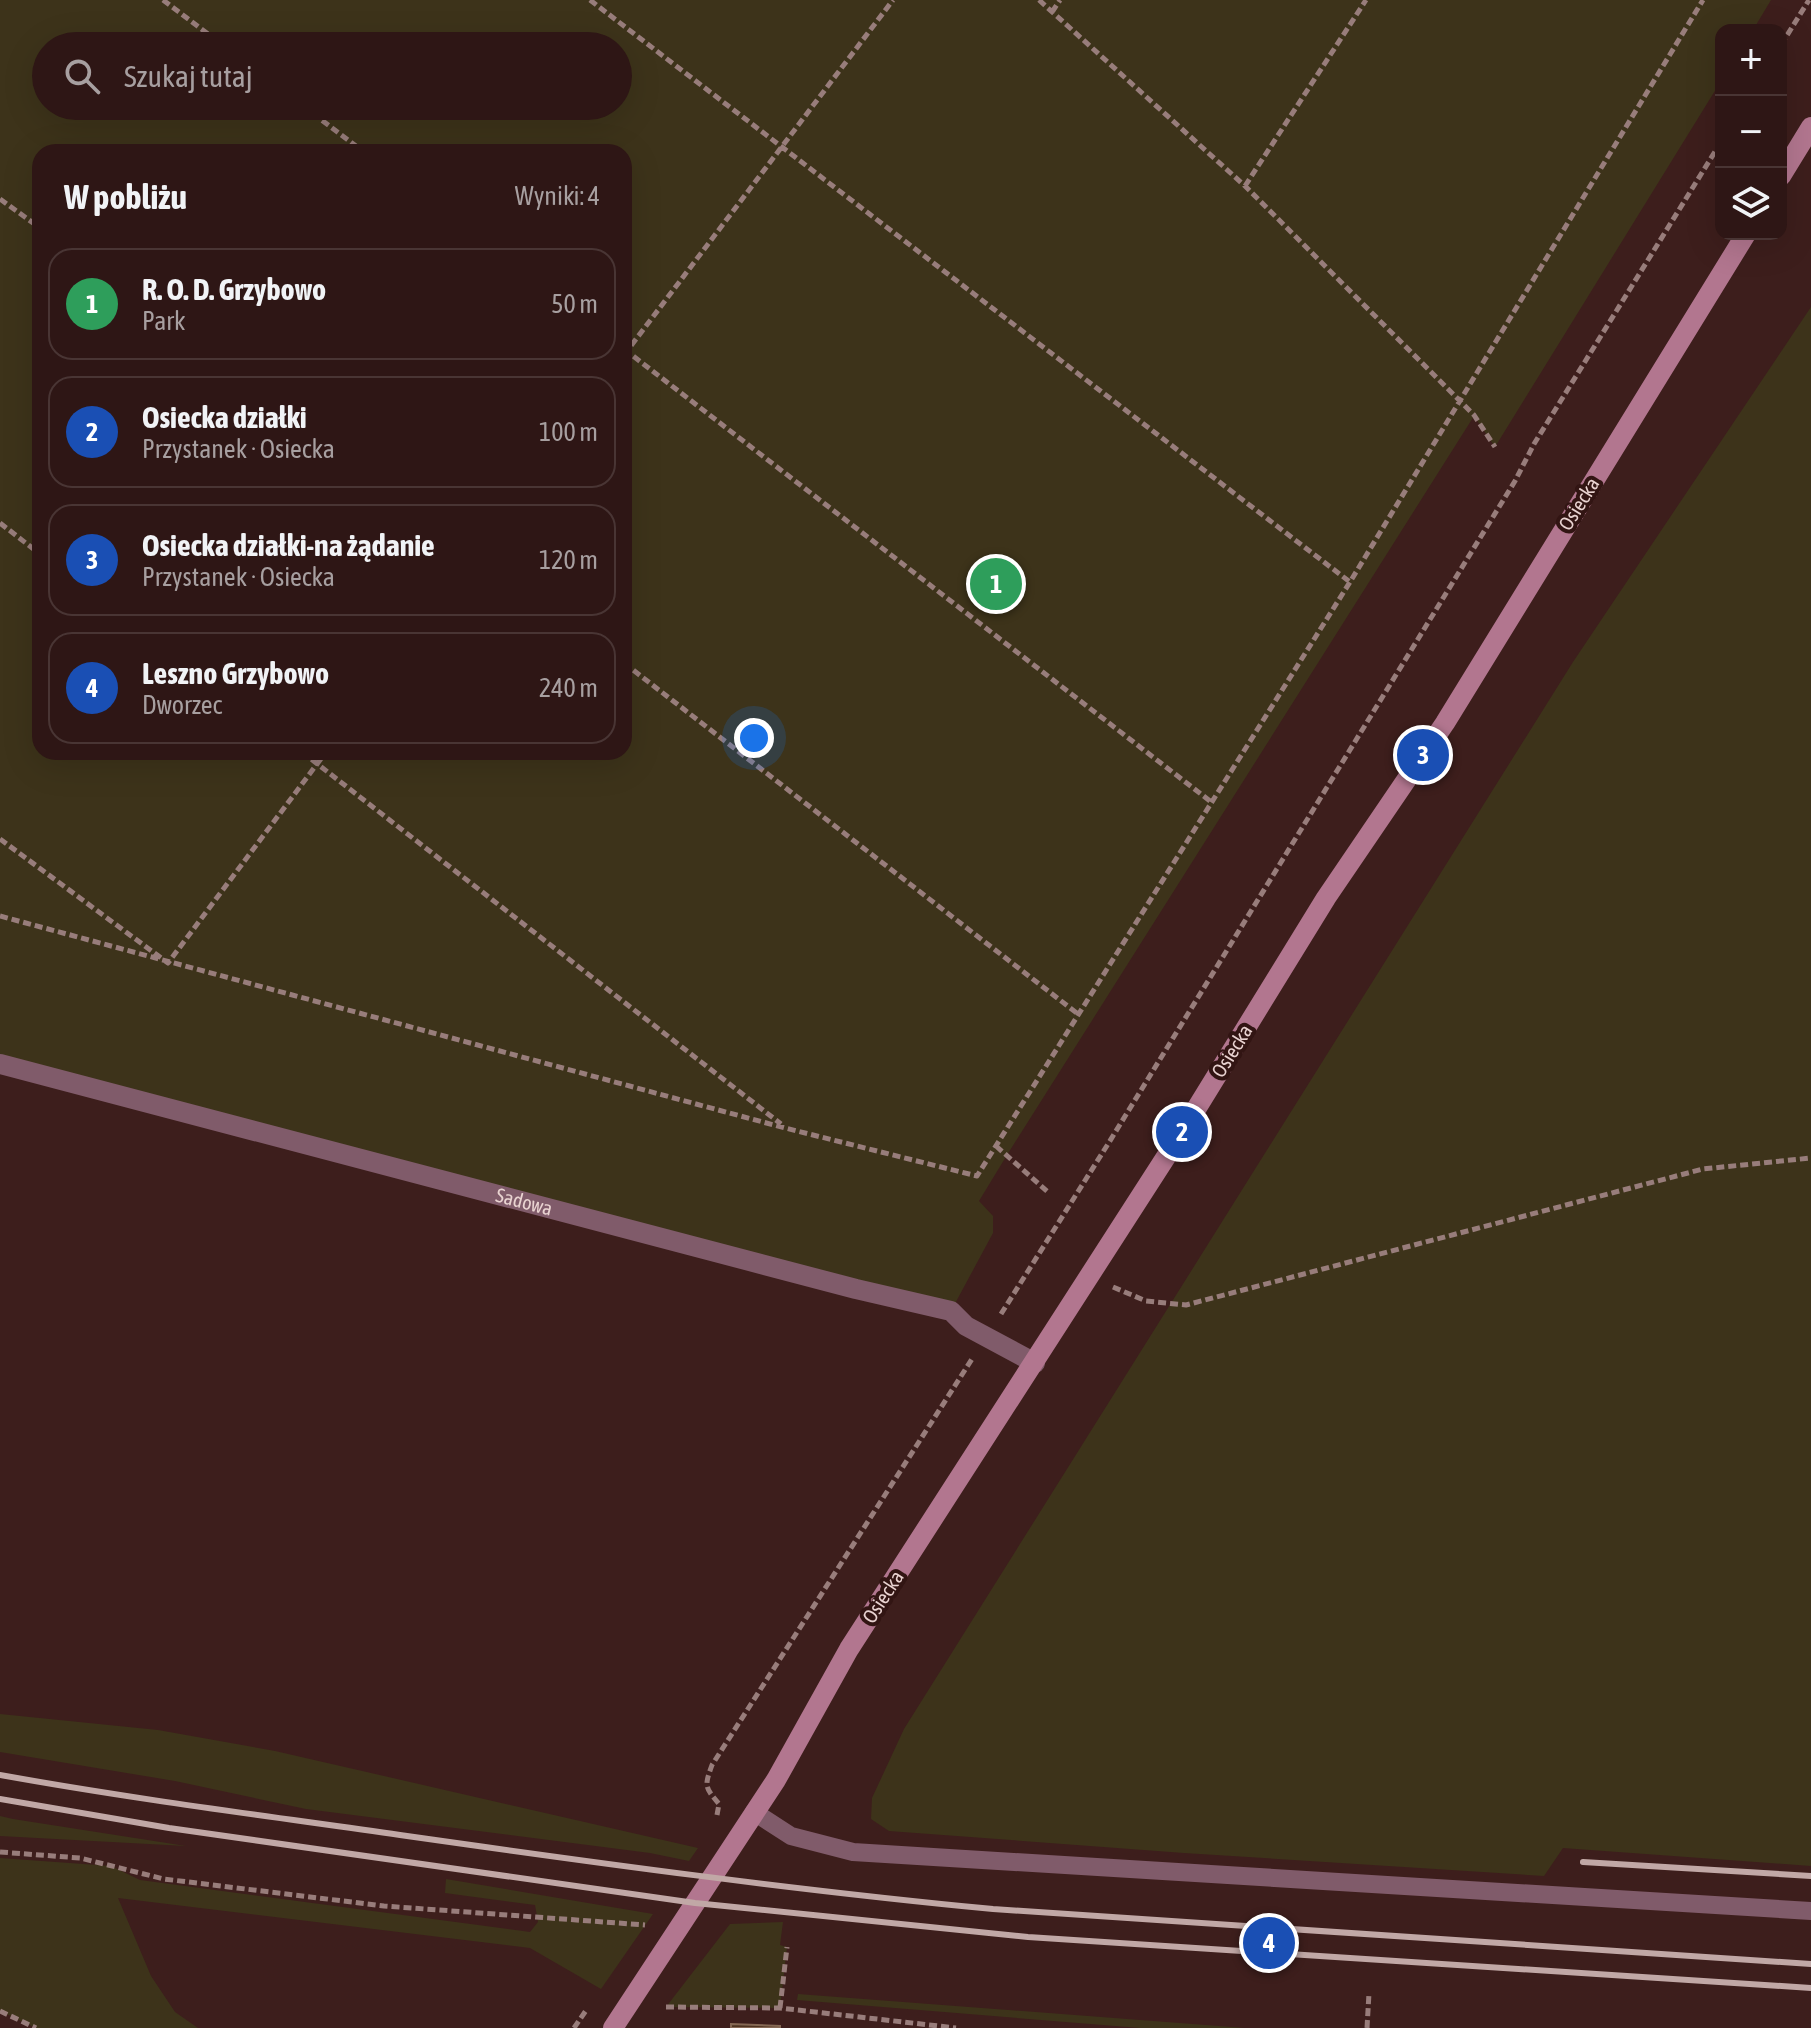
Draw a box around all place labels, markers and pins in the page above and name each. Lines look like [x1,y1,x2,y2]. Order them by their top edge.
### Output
pin: 1 [970,554,1022,614]
pin: 3 [1397,725,1449,785]
pin: 2 [1156,1102,1208,1162]
pin: 4 [1243,1913,1295,1973]

